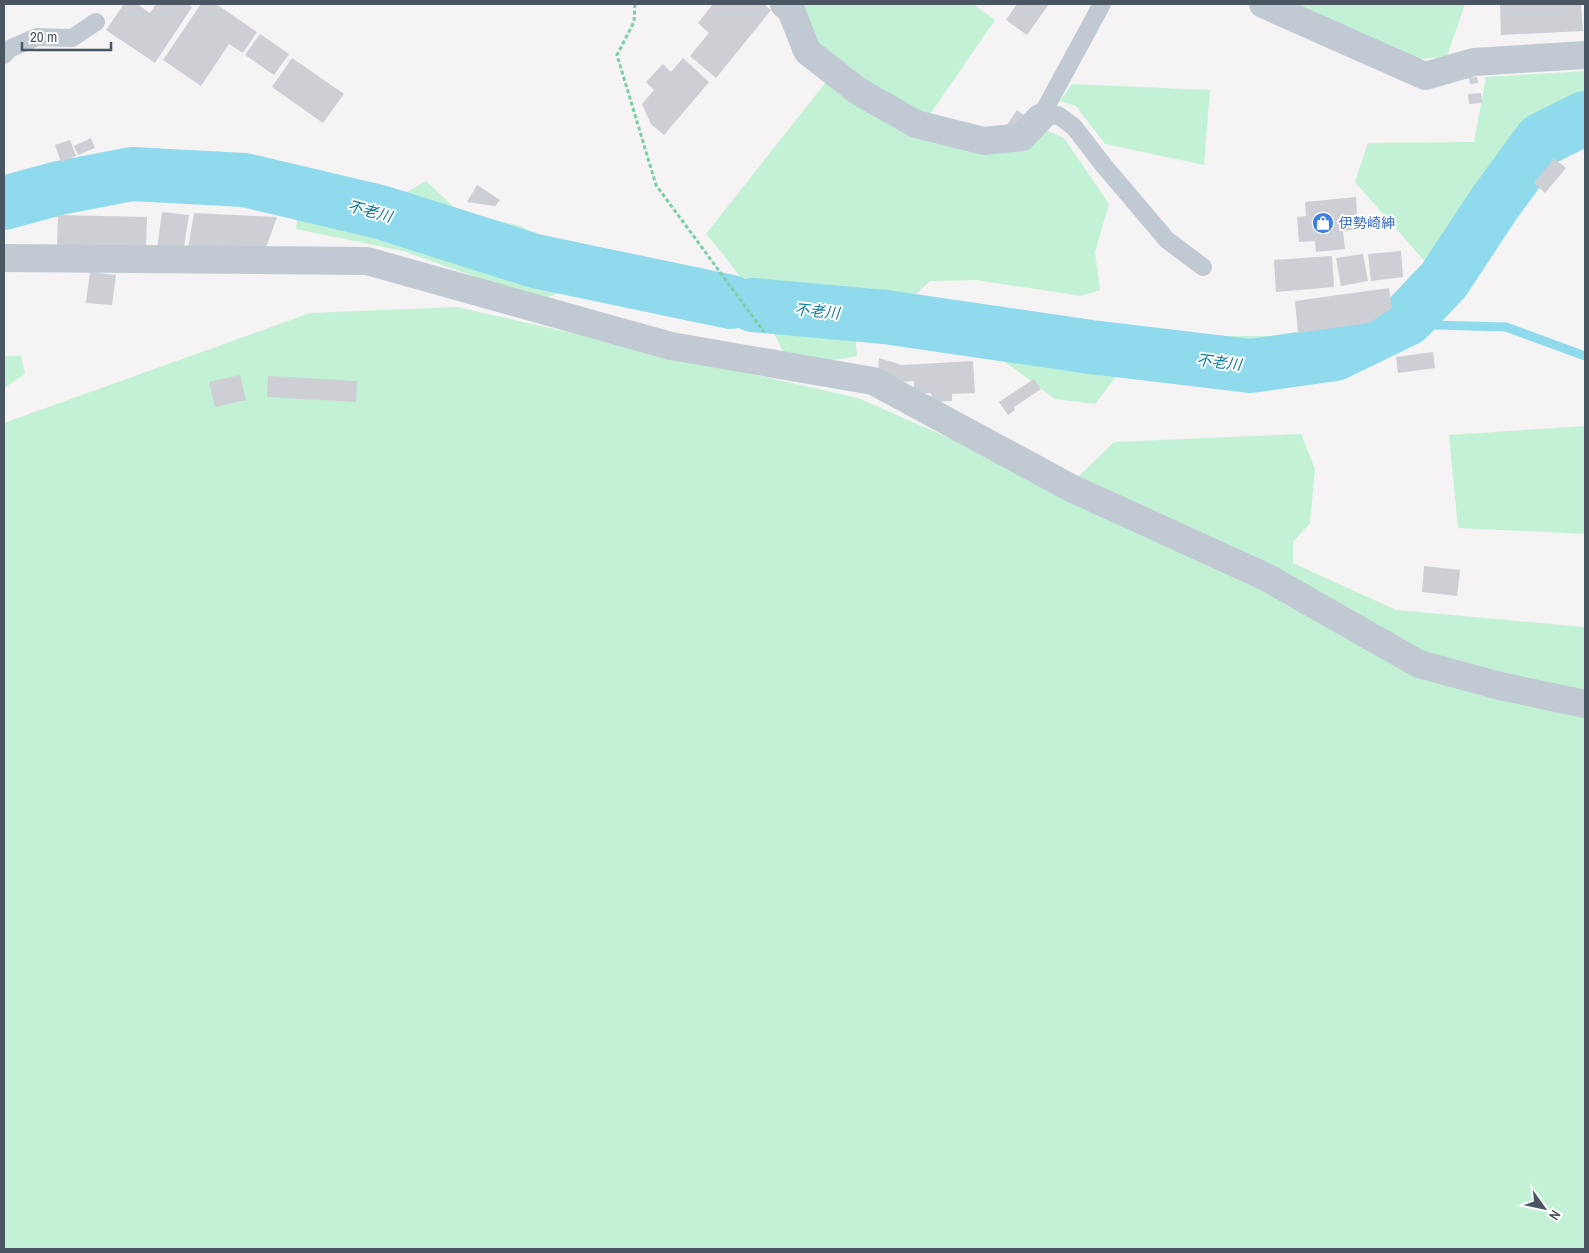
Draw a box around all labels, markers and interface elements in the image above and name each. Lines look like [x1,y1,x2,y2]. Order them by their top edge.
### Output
scale bar [22,20,111,52]
text: 20 m [30,26,57,47]
water label: 不老川 [346,195,396,227]
shop icon: 伊勢崎紳 [1311,211,1335,235]
place label: 伊勢崎紳 [1339,214,1395,232]
water label: 不老川 [794,299,842,324]
water label: 不老川 [1195,349,1245,375]
north arrow [1519,1183,1569,1233]
text: N [1545,1207,1565,1223]

